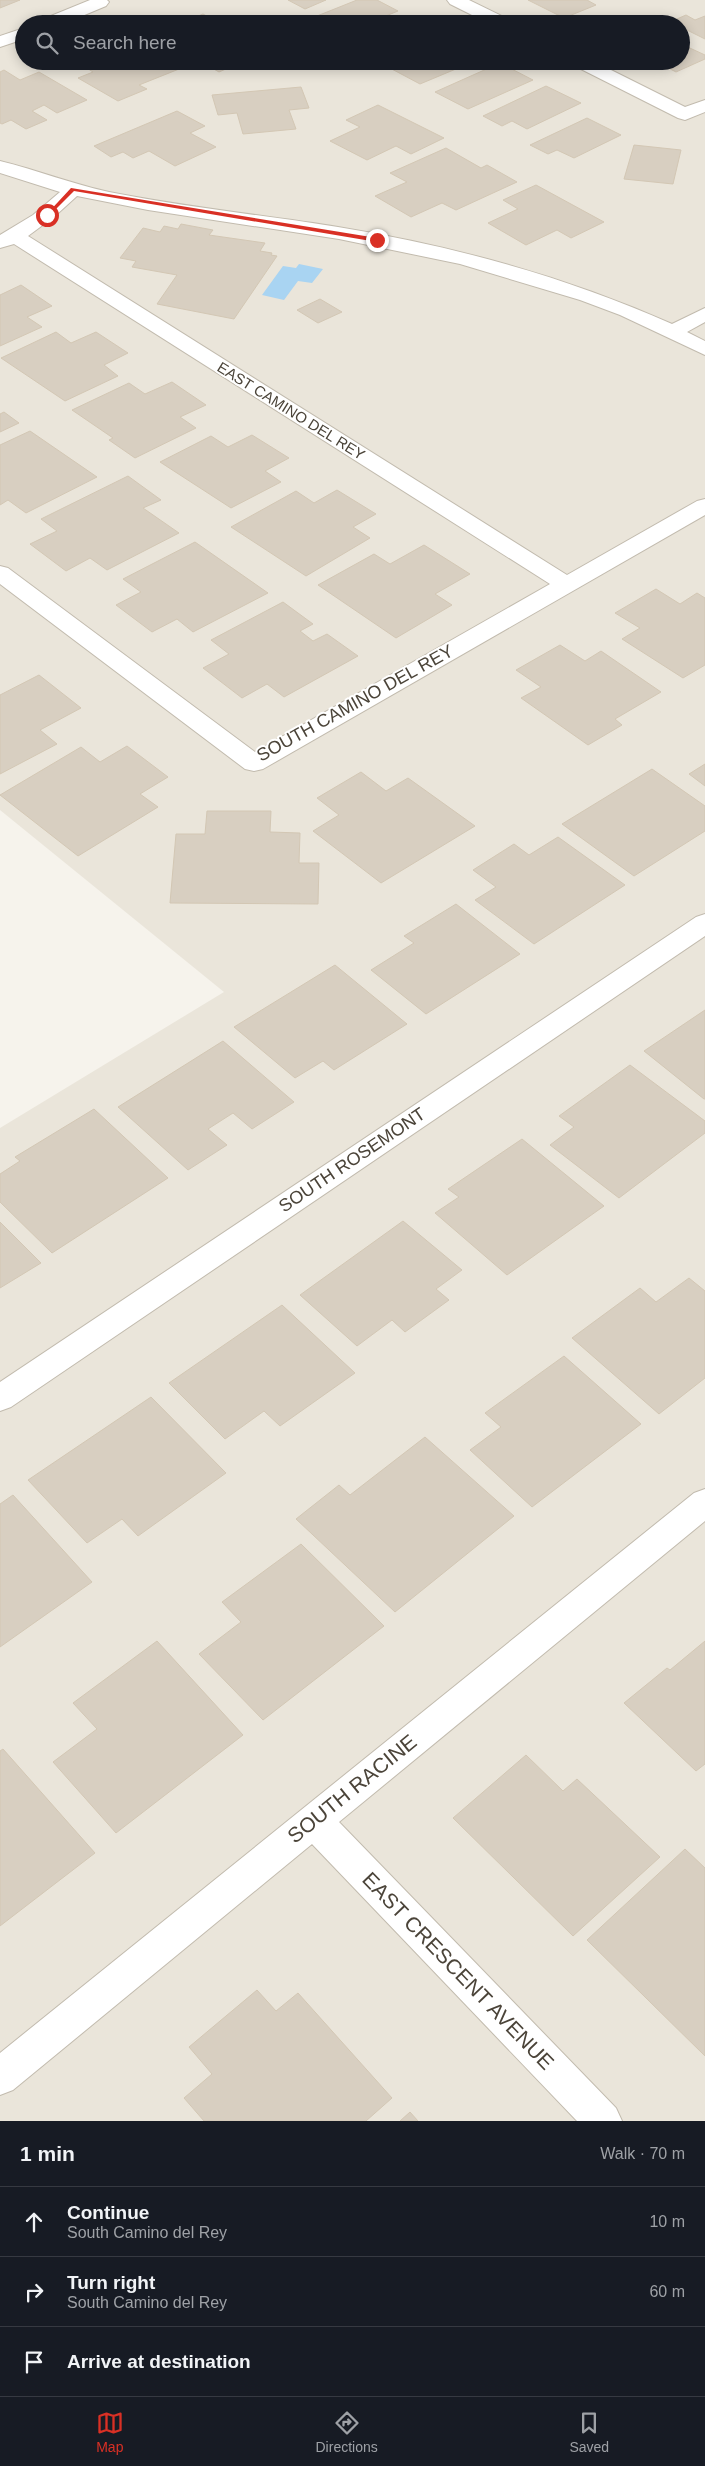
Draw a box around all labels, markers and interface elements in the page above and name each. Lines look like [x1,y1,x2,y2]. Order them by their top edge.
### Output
search box [15,15,690,70]
icon: search [33,29,61,57]
text: Search here [73,32,177,53]
route start [36,204,59,227]
route end [366,229,389,252]
street label: EAST CAMINO DEL REY [214,358,368,463]
street label: SOUTH CAMINO DEL REY [253,641,457,765]
street label: SOUTH ROSEMONT [275,1104,429,1216]
street label: SOUTH RACINE [283,1730,421,1847]
street label: EAST CRESCENT AVENUE [358,1867,559,2074]
text: 1 min [20,2142,75,2165]
text: Walk · 70 m [600,2145,685,2162]
text: Continue [67,2202,149,2223]
icon: ahead [20,2208,48,2236]
text: 10 m [649,2213,685,2230]
text: South Camino del Rey [67,2224,227,2241]
text: Turn right [67,2272,155,2293]
icon: right [20,2278,48,2306]
text: 60 m [649,2283,685,2300]
text: South Camino del Rey [67,2294,227,2311]
icon: arrive [20,2348,48,2376]
text: Arrive at destination [67,2351,251,2372]
tab: Map [96,2409,124,2455]
tab: Directions [316,2409,378,2455]
tab: Saved [569,2409,609,2455]

